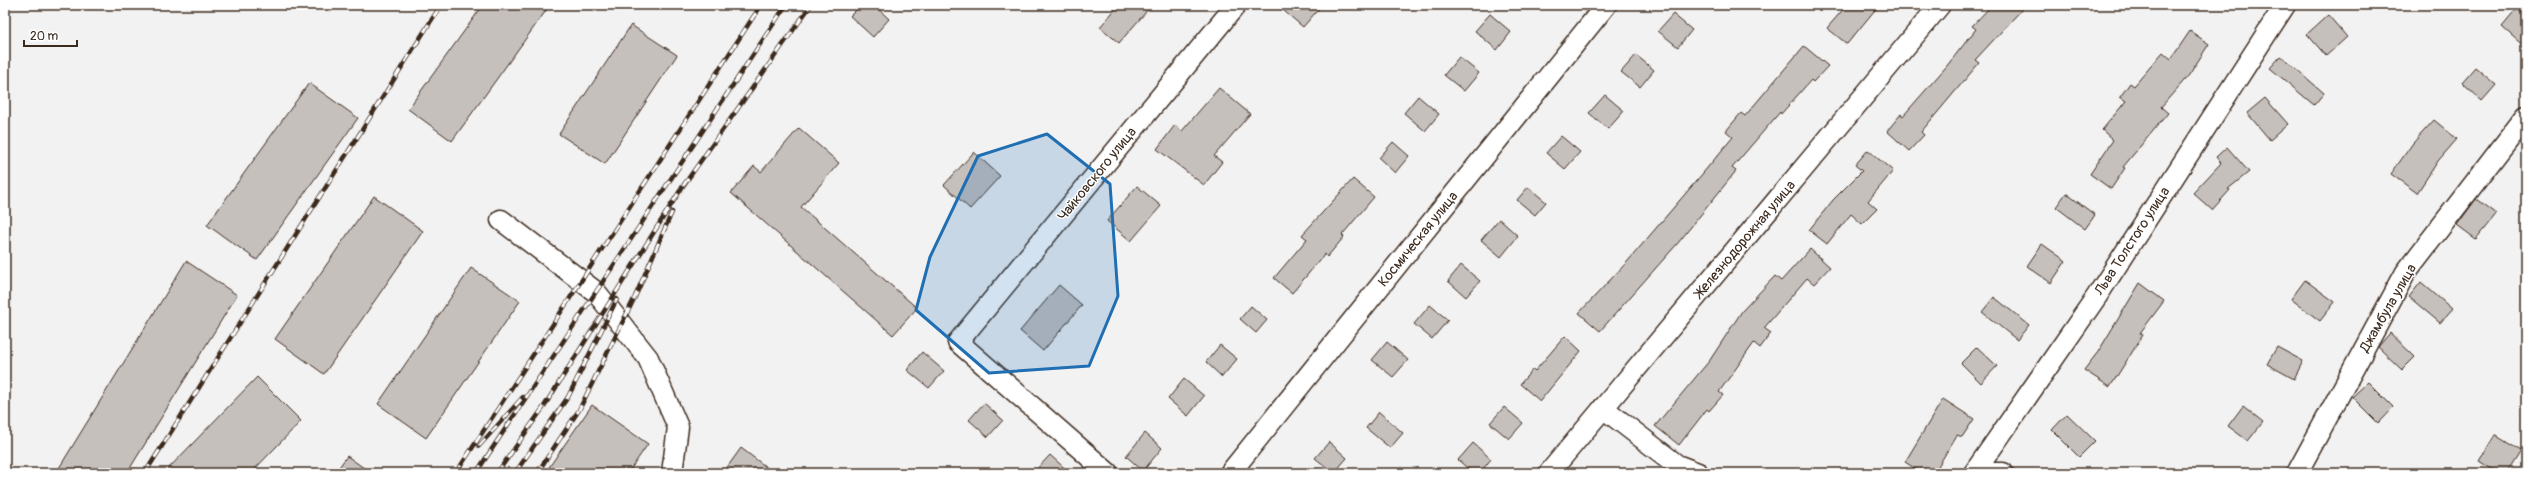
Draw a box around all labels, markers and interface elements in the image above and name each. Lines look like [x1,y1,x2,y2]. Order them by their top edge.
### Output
scale bar [24,22,77,48]
text: 20 m [30,29,59,44]
street label: Чайковского улица [1054,124,1140,224]
street label: Железнодорожная улица [1690,177,1799,303]
street label: Льва Толстого улица [2090,184,2173,299]
street label: Космическая улица [1374,188,1462,290]
street label: Джамбула улица [2355,261,2420,356]

